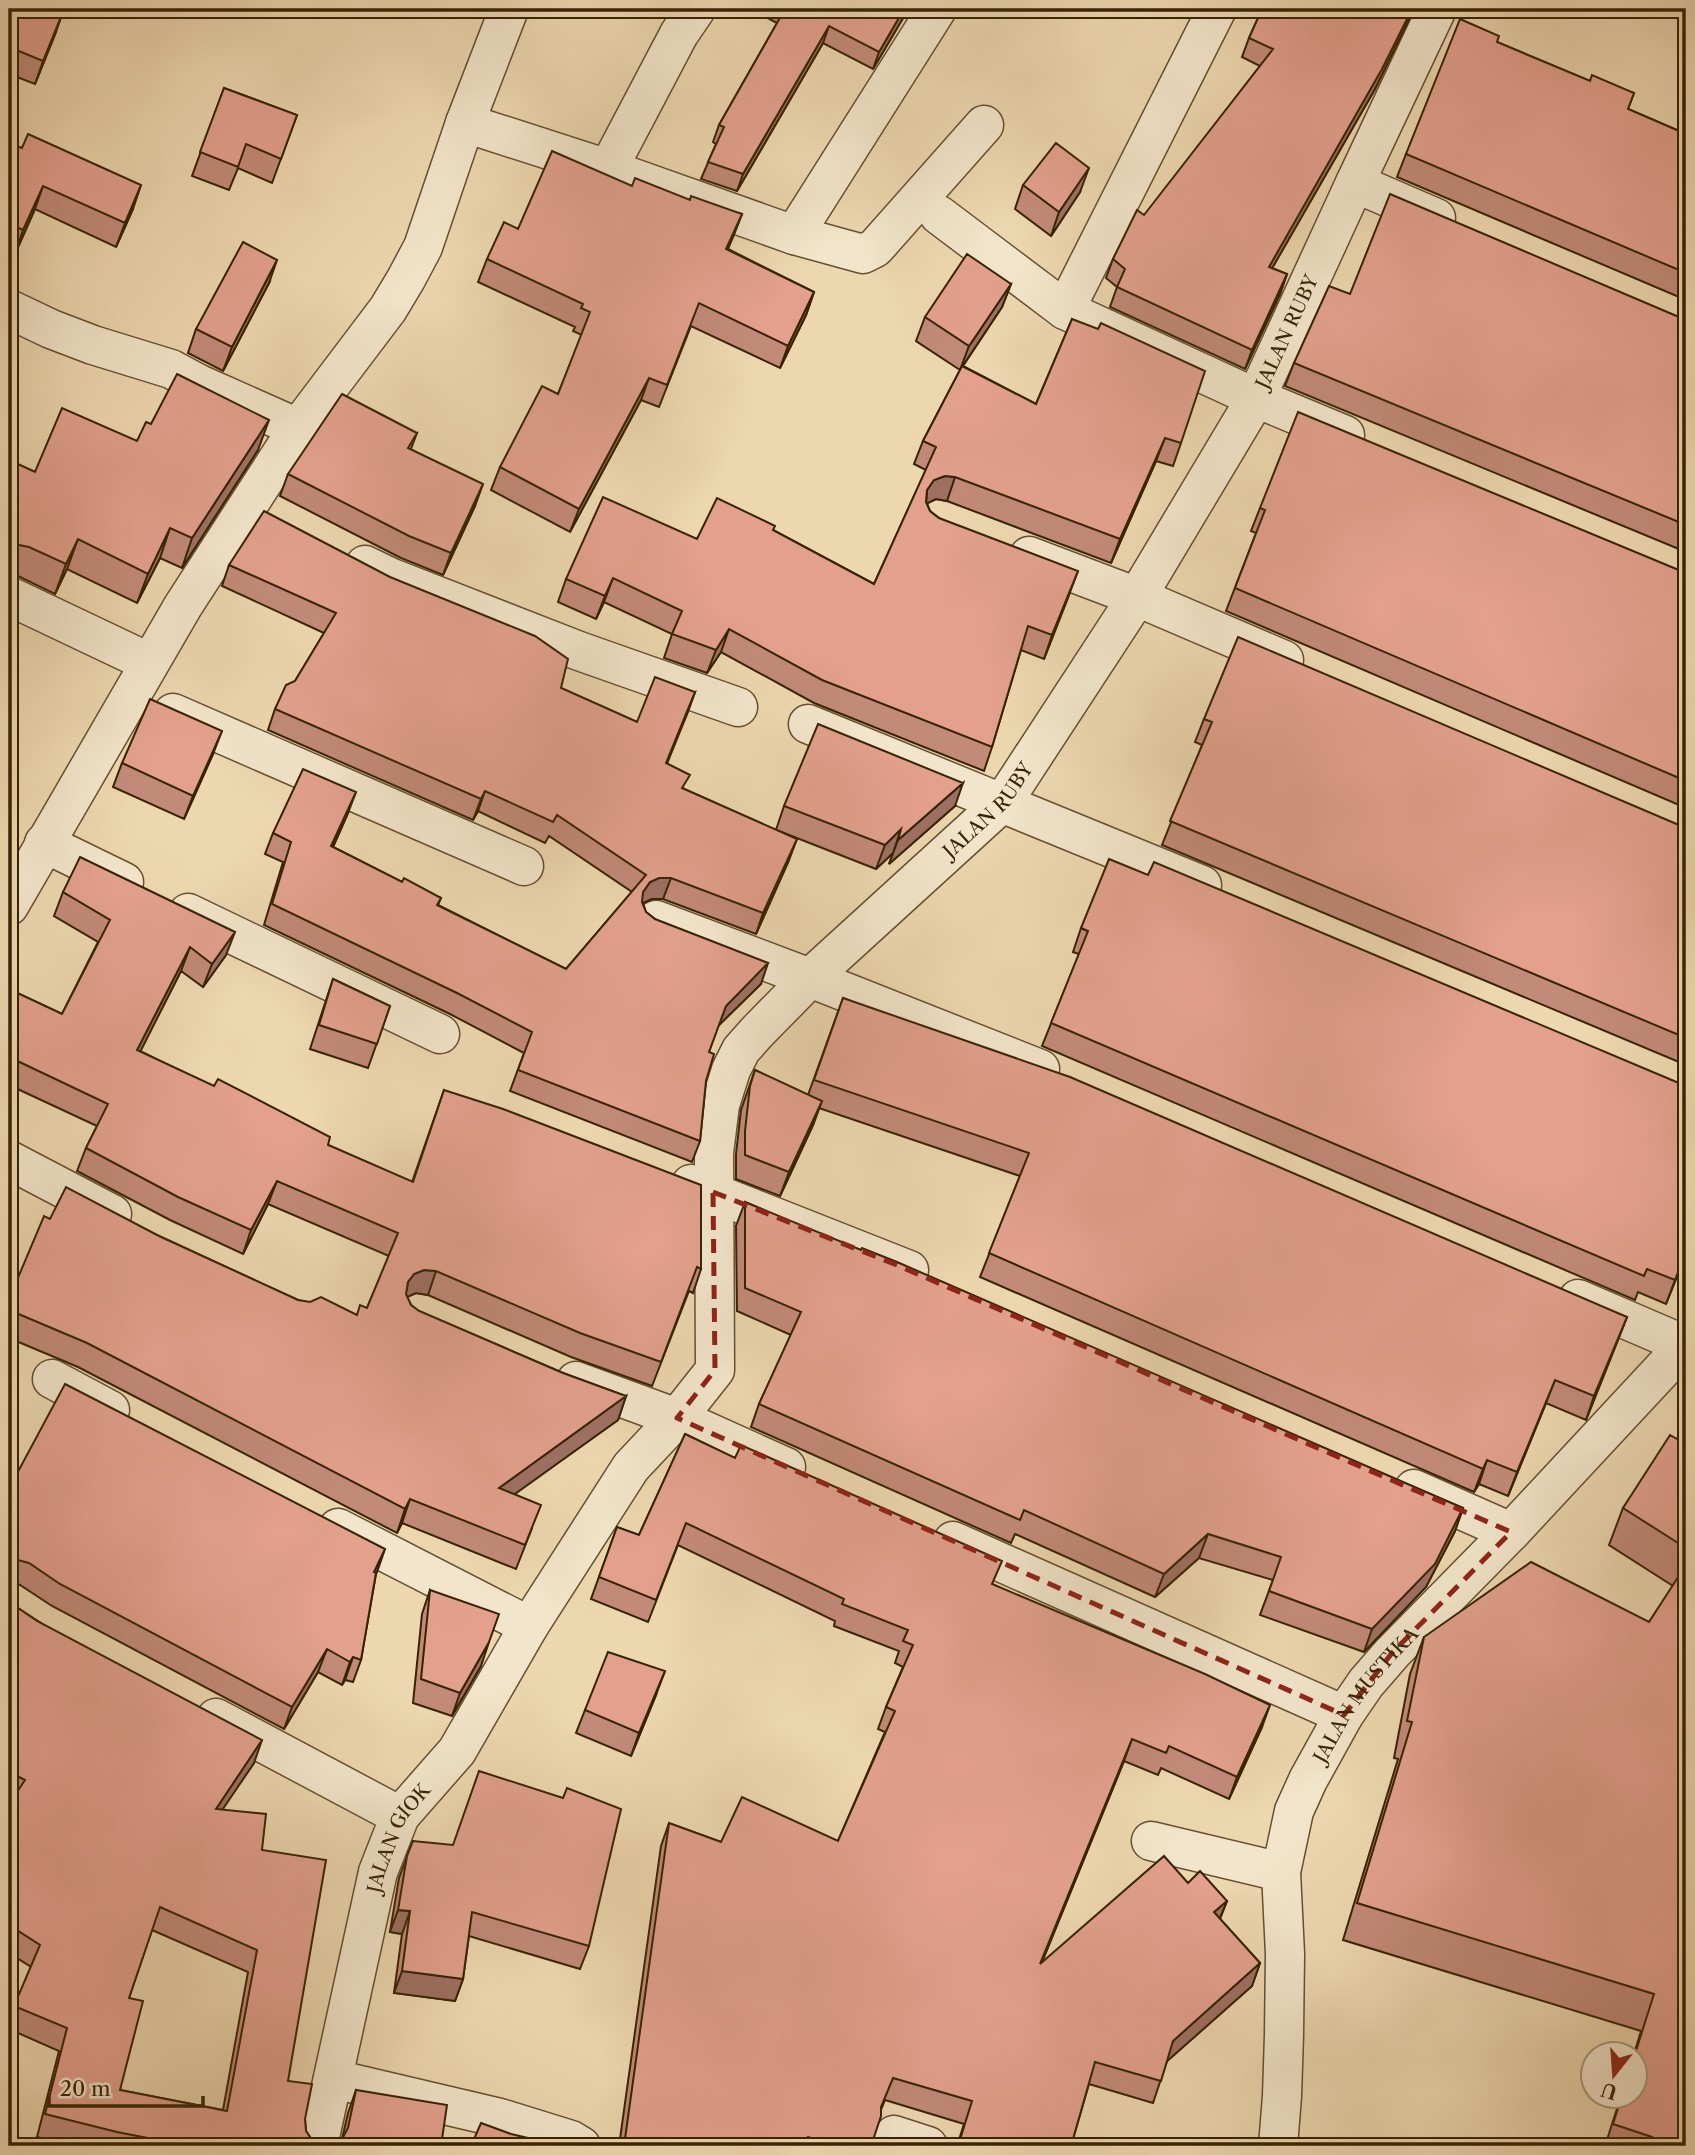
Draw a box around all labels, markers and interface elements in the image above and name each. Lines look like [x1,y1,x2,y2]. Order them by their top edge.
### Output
street label: JALAN RUBY [1249,270,1323,395]
street label: JALAN RUBY [936,757,1038,865]
street label: JALAN MUSTIKA [1307,1621,1423,1769]
street label: JALAN GIOK [362,1778,436,1898]
north arrow [1580,2039,1650,2110]
scale bar [49,2064,203,2108]
text: 20 m [60,2076,111,2101]
text: U [1598,2077,1620,2104]

